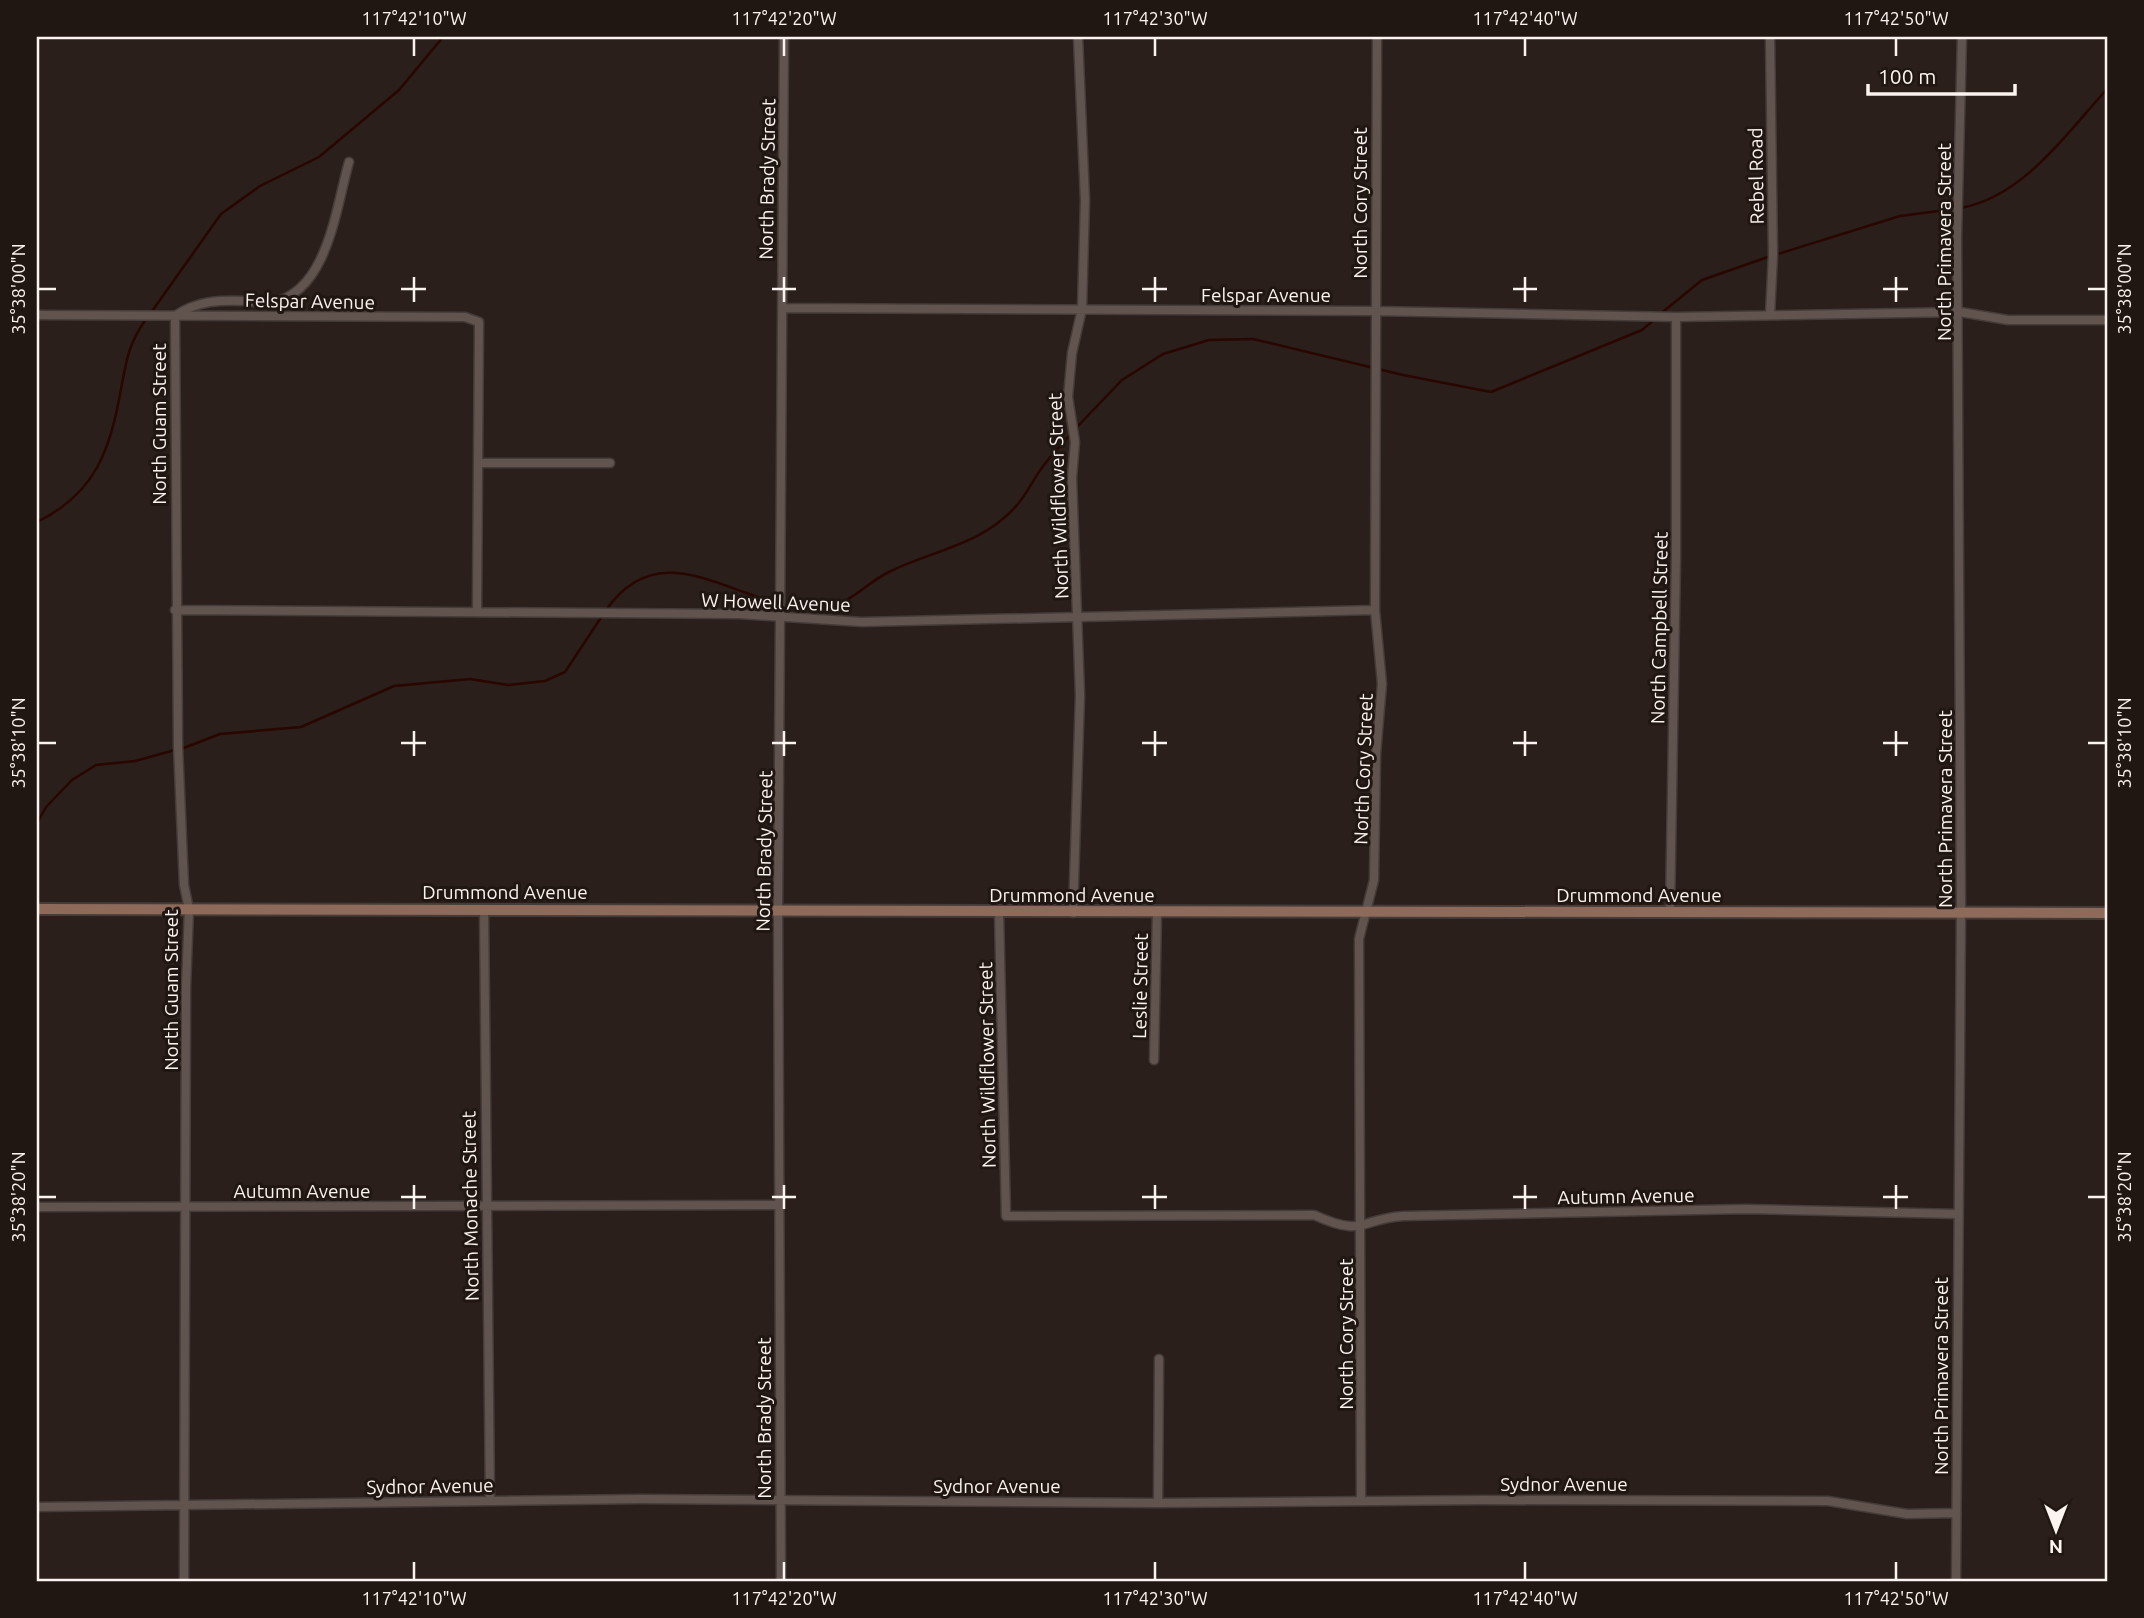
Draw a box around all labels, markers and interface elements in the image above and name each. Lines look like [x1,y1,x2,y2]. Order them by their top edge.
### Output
text: 117°42'10"W [361,8,467,28]
text: 117°42'20"W [731,8,837,28]
text: 117°42'30"W [1102,8,1208,28]
text: 117°42'40"W [1472,8,1578,28]
text: 117°42'50"W [1843,8,1949,28]
scale bar [1868,52,2014,96]
text: 100 m [1878,64,1936,88]
street label: North Brady Street [755,98,779,260]
street label: North Cory Street [1349,127,1371,279]
street label: Rebel Road [1744,127,1768,225]
street label: North Primavera Street [1933,143,1955,341]
text: 35°38'00"N [8,243,28,335]
text: 35°38'00"N [2114,243,2134,335]
street label: Felspar Avenue [1201,284,1331,306]
street label: Felspar Avenue [245,289,375,313]
street label: North Guam Street [148,343,170,505]
street label: North Wildflower Street [1043,392,1073,599]
street label: North Campbell Street [1646,531,1672,724]
street label: W Howell Avenue [701,588,851,616]
street label: North Cory Street [1349,692,1377,845]
text: 35°38'10"N [8,697,28,789]
text: 35°38'10"N [2114,697,2134,789]
street label: North Primavera Street [1934,710,1956,908]
street label: North Brady Street [752,770,776,932]
street label: Drummond Avenue [422,881,588,903]
street label: Drummond Avenue [989,884,1155,906]
street label: Drummond Avenue [1556,884,1722,906]
street label: North Guam Street [160,909,182,1071]
street label: Leslie Street [1128,932,1152,1039]
street label: North Wildflower Street [974,961,1000,1168]
street label: North Monache Street [457,1110,483,1301]
text: 35°38'20"N [8,1151,28,1243]
text: 35°38'20"N [2114,1151,2134,1243]
street label: Autumn Avenue [233,1180,371,1202]
street label: Autumn Avenue [1557,1184,1695,1208]
street label: North Cory Street [1335,1258,1357,1410]
street label: North Primavera Street [1930,1277,1952,1475]
street label: North Brady Street [753,1337,775,1499]
street label: Sydnor Avenue [1500,1473,1628,1495]
street label: Sydnor Avenue [366,1474,494,1498]
street label: Sydnor Avenue [933,1475,1061,1497]
north arrow [2022,1496,2092,1566]
text: N [2049,1536,2063,1558]
text: 117°42'10"W [361,1588,467,1608]
text: 117°42'20"W [731,1588,837,1608]
text: 117°42'30"W [1102,1588,1208,1608]
text: 117°42'40"W [1472,1588,1578,1608]
text: 117°42'50"W [1843,1588,1949,1608]

